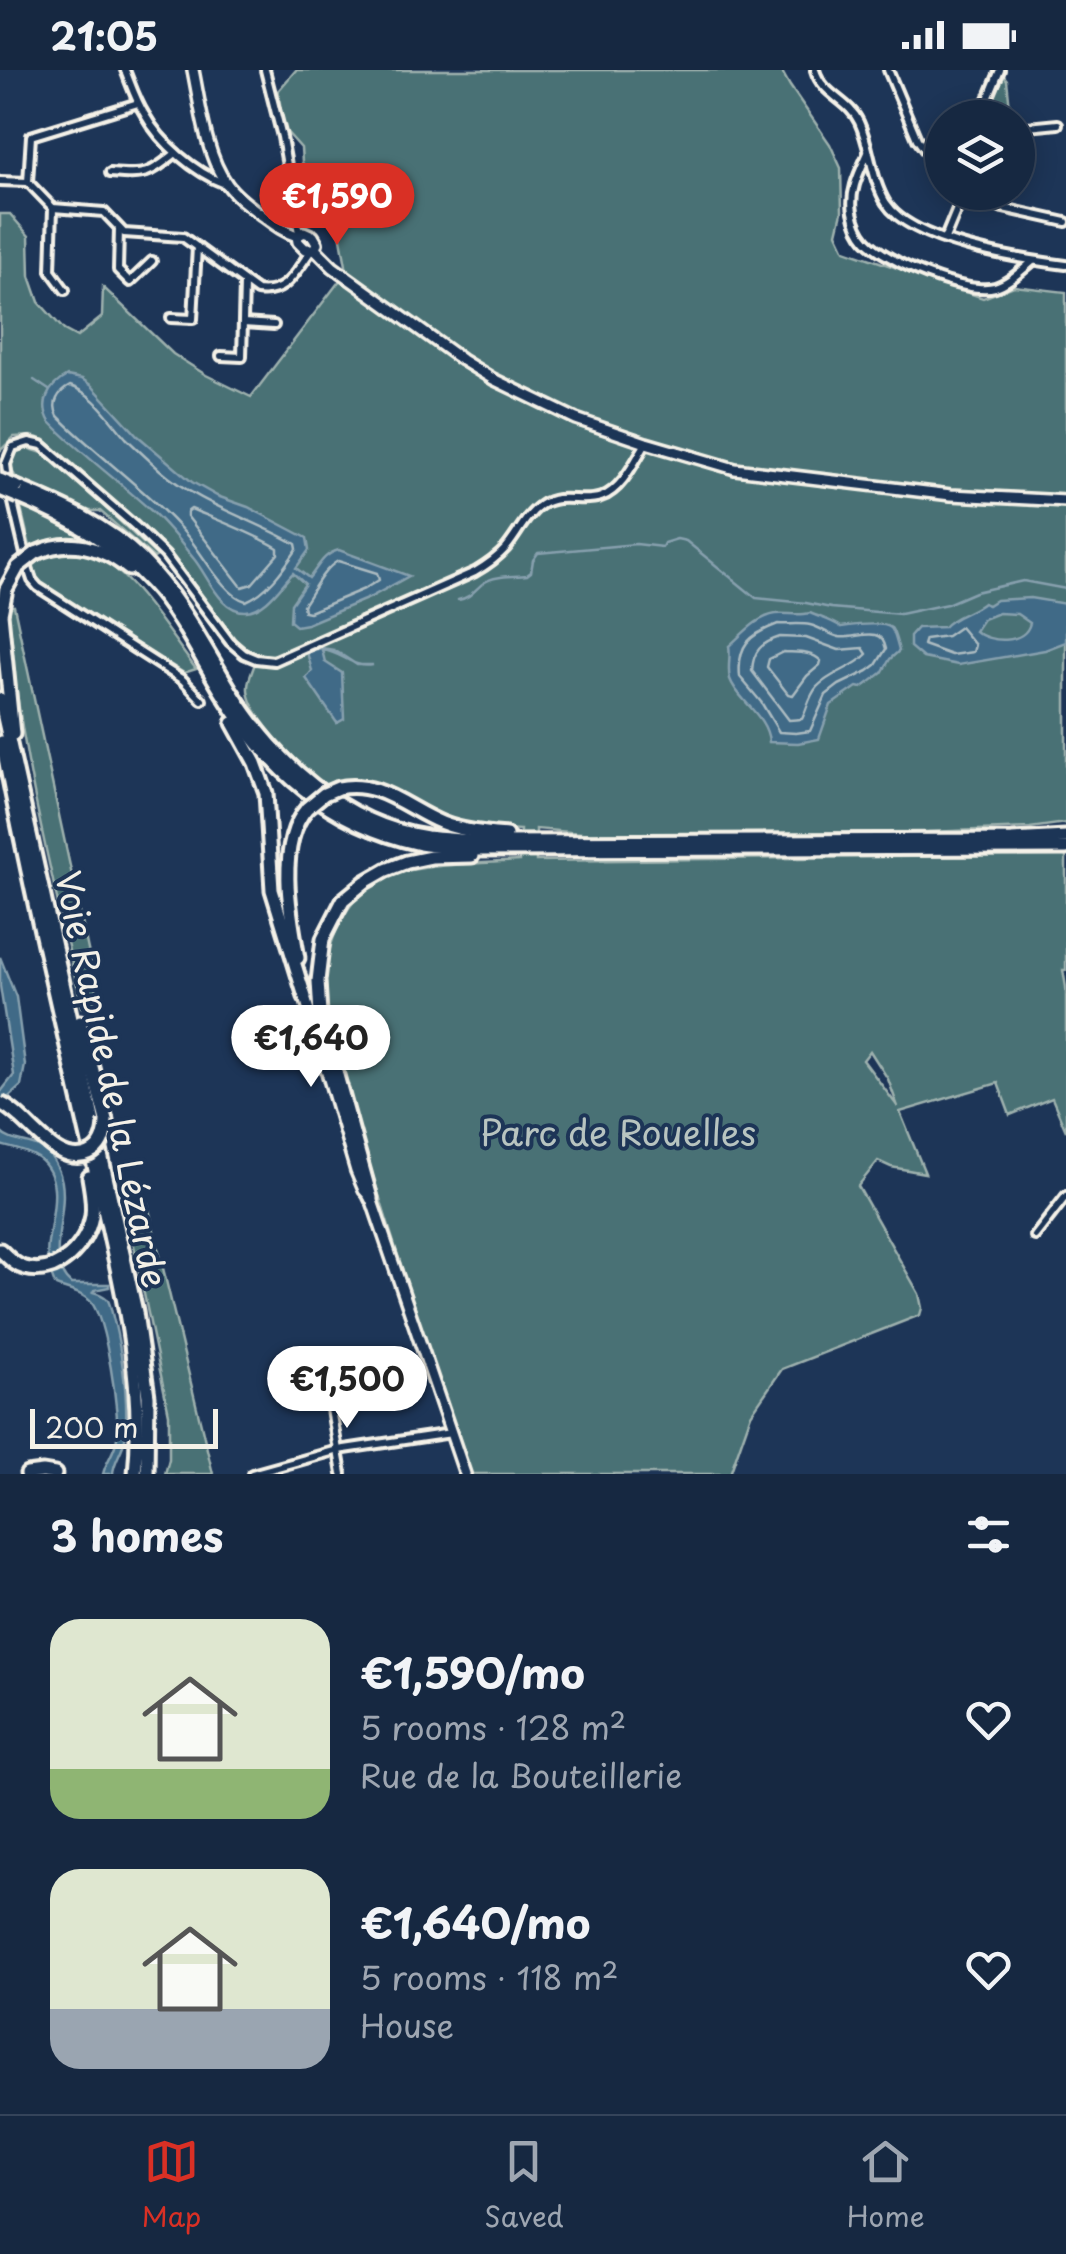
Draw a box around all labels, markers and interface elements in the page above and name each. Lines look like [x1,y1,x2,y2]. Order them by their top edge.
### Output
text: 21:05 [50,7,158,64]
map controls [925,100,1035,210]
button: layers [925,100,1035,210]
pin: €1,590 [256,163,418,248]
text: €1,590 [281,171,393,219]
street label: Voie Rapide de la Lézarde [43,866,183,1292]
pin: €1,640 [230,1005,392,1090]
text: €1,640 [253,1013,369,1061]
park label: Parc de Rouelles [480,1105,756,1158]
pin: €1,500 [266,1346,428,1431]
text: €1,500 [289,1354,405,1402]
scale bar [30,1404,218,1448]
text: 200 m [45,1405,138,1448]
text: 3 homes [50,1503,223,1566]
icon: filters [961,1507,1016,1562]
text: €1,590/mo [360,1640,585,1703]
icon: home [130,1659,250,1779]
icon: heart [961,1692,1016,1747]
text: 5 rooms · 128 m² [360,1703,626,1751]
text: Rue de la Bouteillerie [360,1751,682,1799]
text: €1,640/mo [360,1890,590,1953]
icon: home [130,1909,250,2029]
icon: heart [961,1942,1016,1997]
text: 5 rooms · 118 m² [360,1953,618,2001]
text: House [360,2001,454,2049]
tab: Map [141,2134,201,2237]
tab: Saved [484,2134,564,2237]
tab: Home [847,2134,925,2237]

